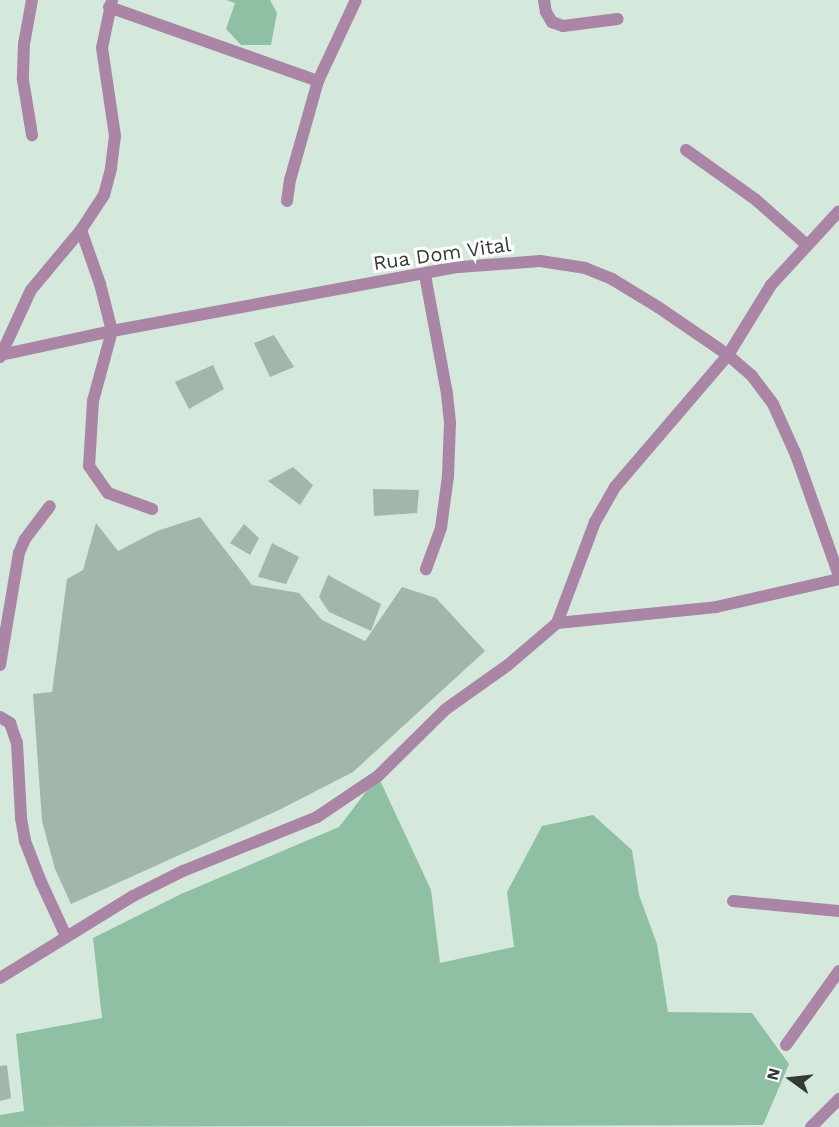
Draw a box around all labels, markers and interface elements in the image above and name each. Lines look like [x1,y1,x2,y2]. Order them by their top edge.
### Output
street label: Rua Dom Vital [371,232,513,276]
north arrow [761,1049,821,1109]
text: N [762,1066,784,1082]

